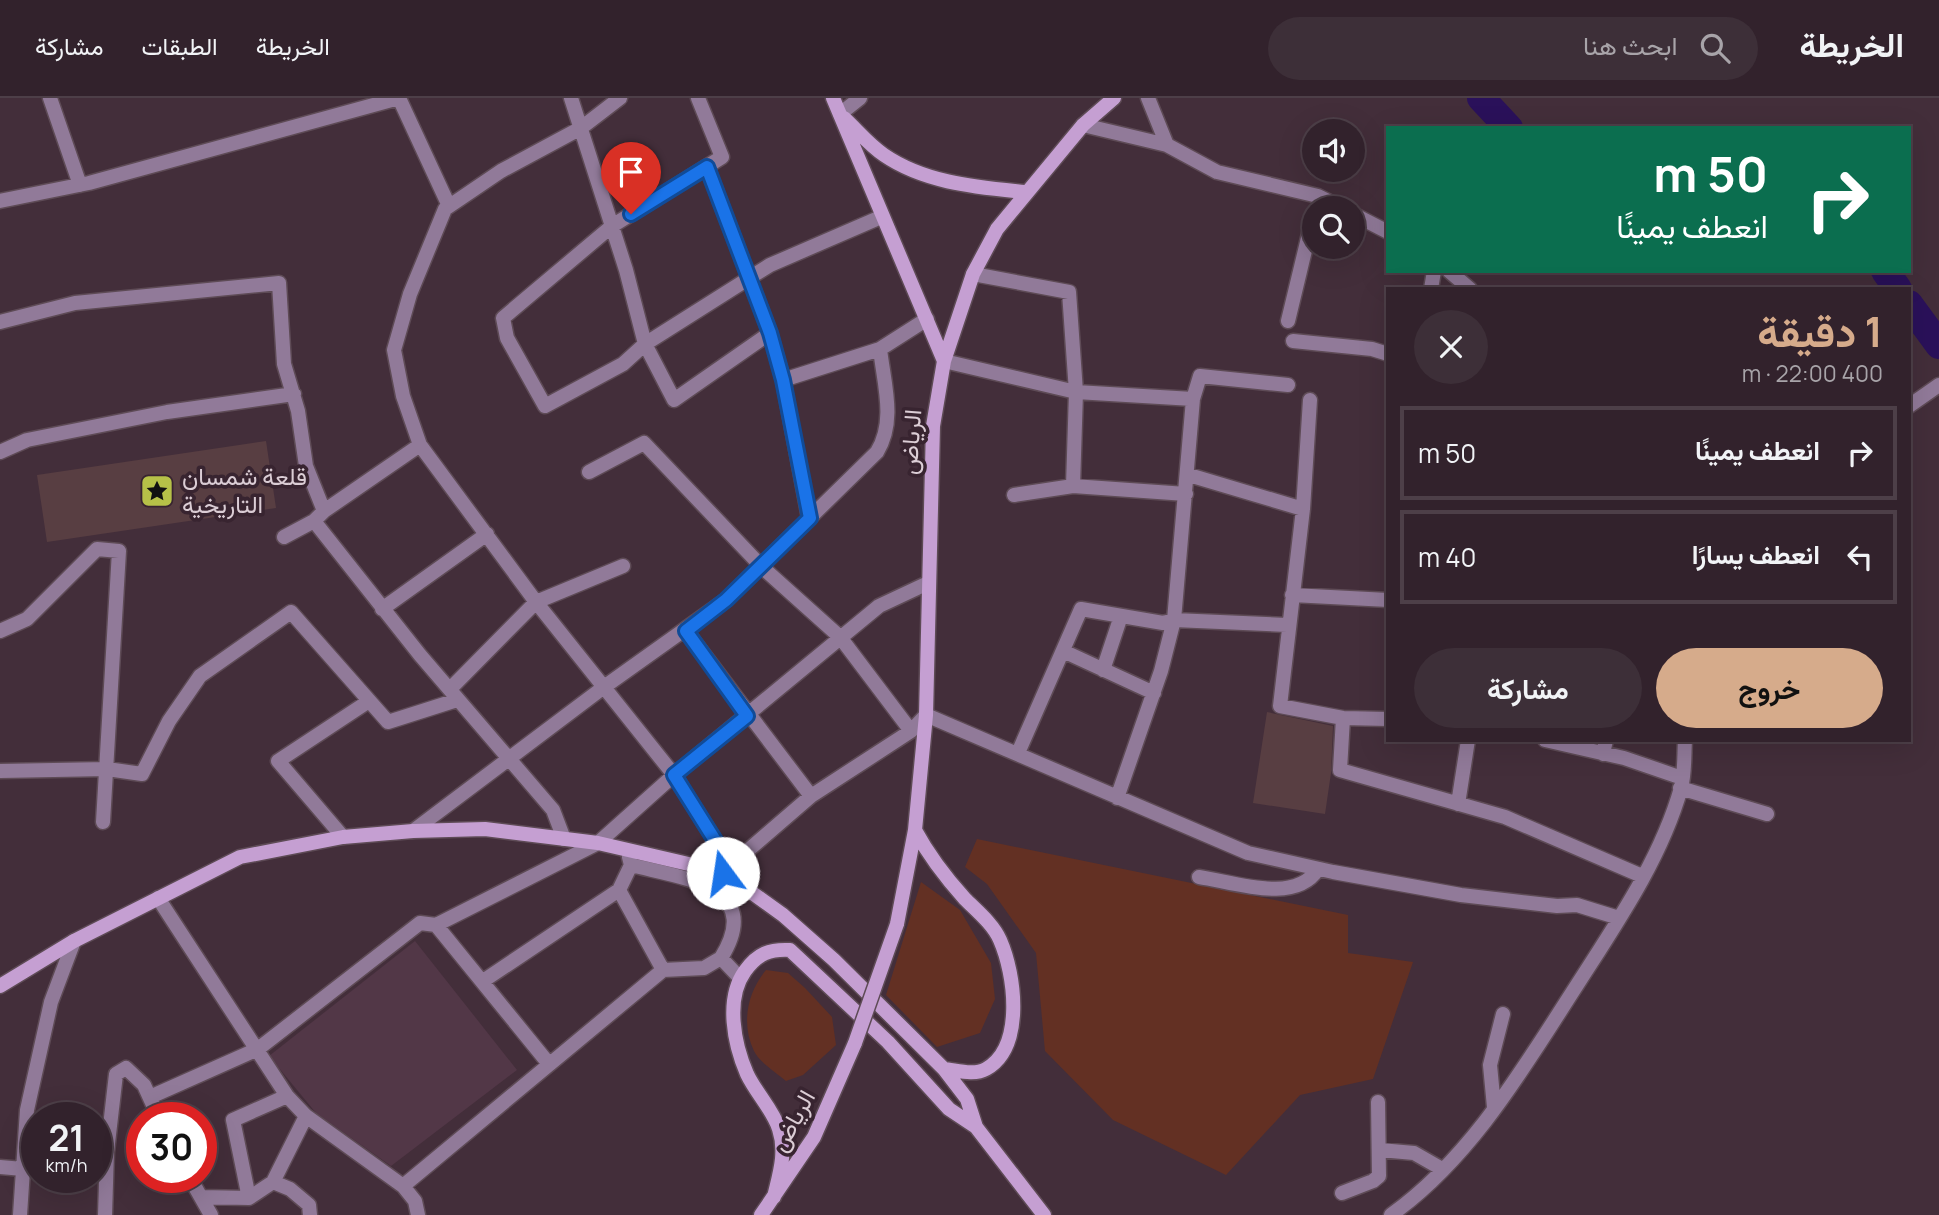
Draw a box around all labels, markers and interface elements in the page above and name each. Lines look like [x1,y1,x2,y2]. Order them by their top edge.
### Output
search box [1268,17,1758,80]
text: الخريطة [1800,22,1904,67]
text: ابحث هنا [1583,27,1678,63]
text: مشاركة [35,29,103,62]
text: الطبقات [141,29,218,62]
text: الخريطة [256,29,330,62]
icon: search [1696,29,1734,67]
map controls [1302,119,1365,259]
button: sound [1302,119,1365,182]
text: 50 m [1653,140,1768,207]
pin [601,142,661,214]
icon: arrive [612,153,650,191]
icon: right [1792,154,1883,245]
button: search [1302,196,1365,259]
text: انعطف يمينًا [1616,204,1768,248]
text: 1 دقيقة [1757,302,1883,360]
button: close [1414,310,1488,384]
text: 400 m · 22:00 [1742,357,1883,389]
street label: الرياض [891,408,928,476]
text: انعطف يمينًا [1695,432,1820,468]
icon: right [1841,434,1879,472]
text: 50 m [1418,435,1476,471]
place label: قلعة شمسان التاريخية [182,459,307,520]
place icon: قلعة شمسان التاريخية [138,472,176,510]
text: انعطف يسارًا [1692,536,1820,572]
icon: left [1841,538,1879,576]
text: 40 m [1418,539,1476,575]
button: مشاركة [1414,648,1642,728]
button: خروج [1656,648,1883,728]
position arrow [686,836,760,910]
street label: الرياض [761,1084,822,1157]
speed limit sign: 30 [126,1102,217,1193]
text: 21 [48,1114,85,1162]
text: km/h [46,1153,87,1177]

